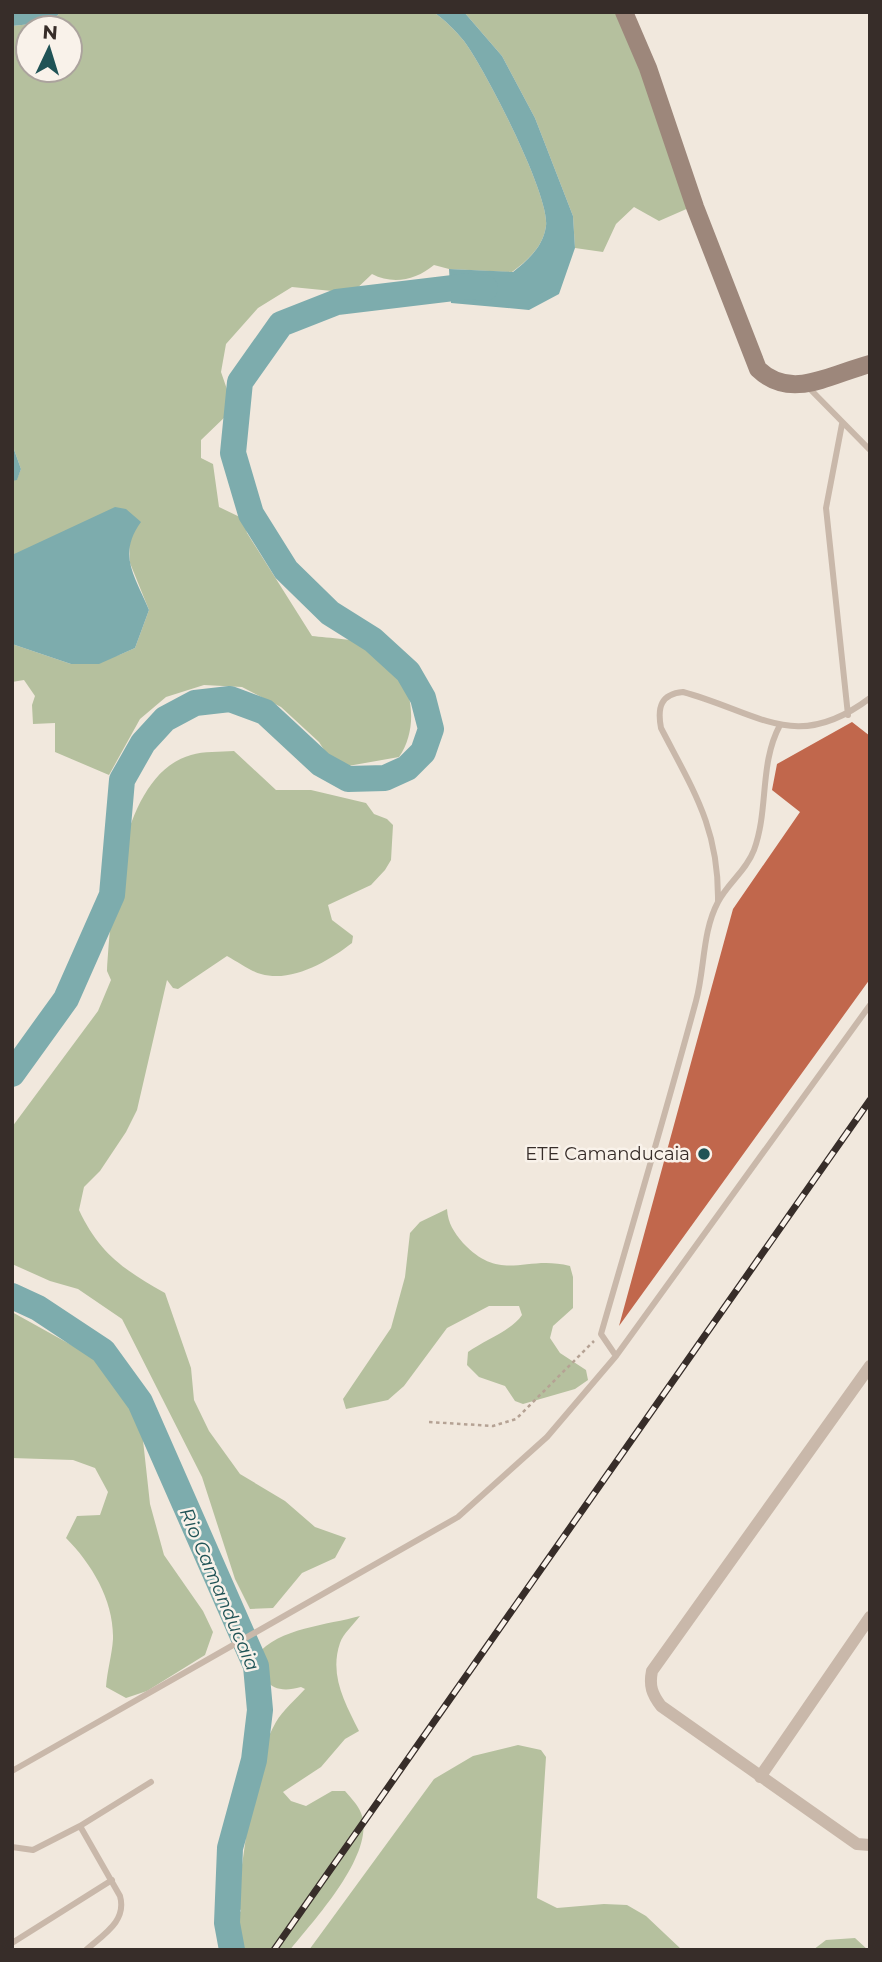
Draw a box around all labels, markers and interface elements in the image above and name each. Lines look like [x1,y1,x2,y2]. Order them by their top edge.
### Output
north arrow [14,14,84,84]
text: N [42,21,59,45]
place label: ETE Camanducaia [525,1143,690,1165]
marker: ETE Camanducaia [696,1146,712,1162]
water label: Rio Camanducaia [175,1504,264,1674]

